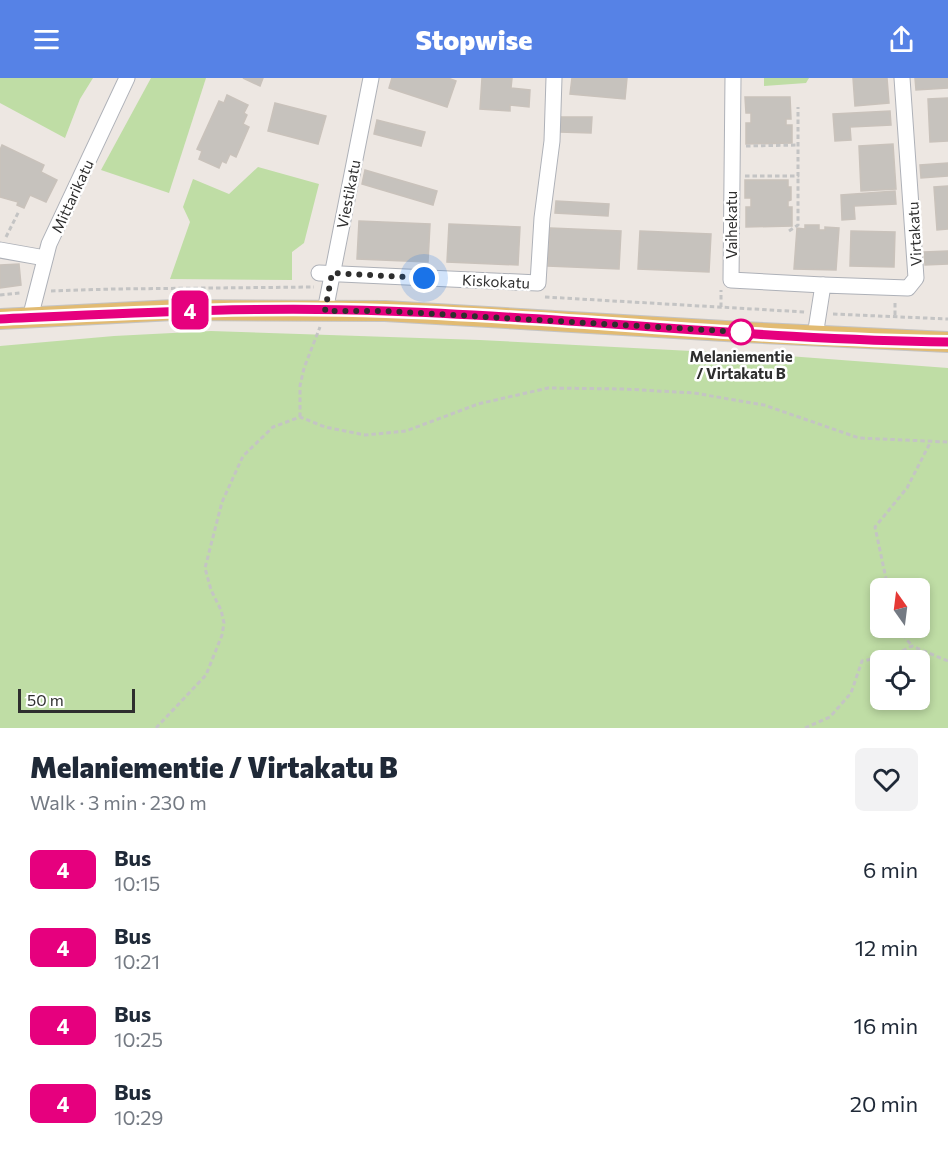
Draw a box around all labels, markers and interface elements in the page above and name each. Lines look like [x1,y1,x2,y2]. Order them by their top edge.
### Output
icon: menu [30,23,63,56]
text: Stopwise [415,23,533,56]
icon: share [885,23,918,56]
street label: Mittarikatu [47,157,97,235]
street label: Viestikatu [333,158,363,230]
street label: Vaihekatu [722,191,740,259]
street label: Virtakatu [903,201,925,267]
your location [409,263,439,293]
street label: Kiskokatu [462,270,530,292]
line badge: 4 [170,290,210,330]
text: 4 [184,298,196,323]
marker: Melaniementie / Virtakatu B [728,319,754,345]
place label: Melaniementie / Virtakatu B [689,347,793,382]
north arrow [870,578,930,638]
map controls [870,578,930,710]
button: locate [870,650,930,710]
scale bar [18,686,135,714]
text: 50 m [27,690,64,709]
button: heart [855,748,918,811]
text: Melaniementie / Virtakatu B [30,750,398,784]
text: Walk · 3 min · 230 m [30,790,207,814]
text: Bus [114,844,151,871]
text: 6 min [863,856,918,883]
text: 4 [57,857,69,882]
text: 10:15 [114,871,160,895]
text: Bus [114,922,151,949]
text: 12 min [855,934,918,961]
text: 4 [57,935,69,960]
text: 10:21 [114,949,160,973]
text: Bus [114,1000,151,1027]
text: 16 min [854,1012,918,1039]
text: 4 [57,1013,69,1038]
text: 10:25 [114,1027,163,1051]
text: Bus [114,1078,151,1105]
text: 20 min [850,1090,918,1117]
text: 4 [57,1091,69,1116]
text: 10:29 [114,1105,164,1129]

